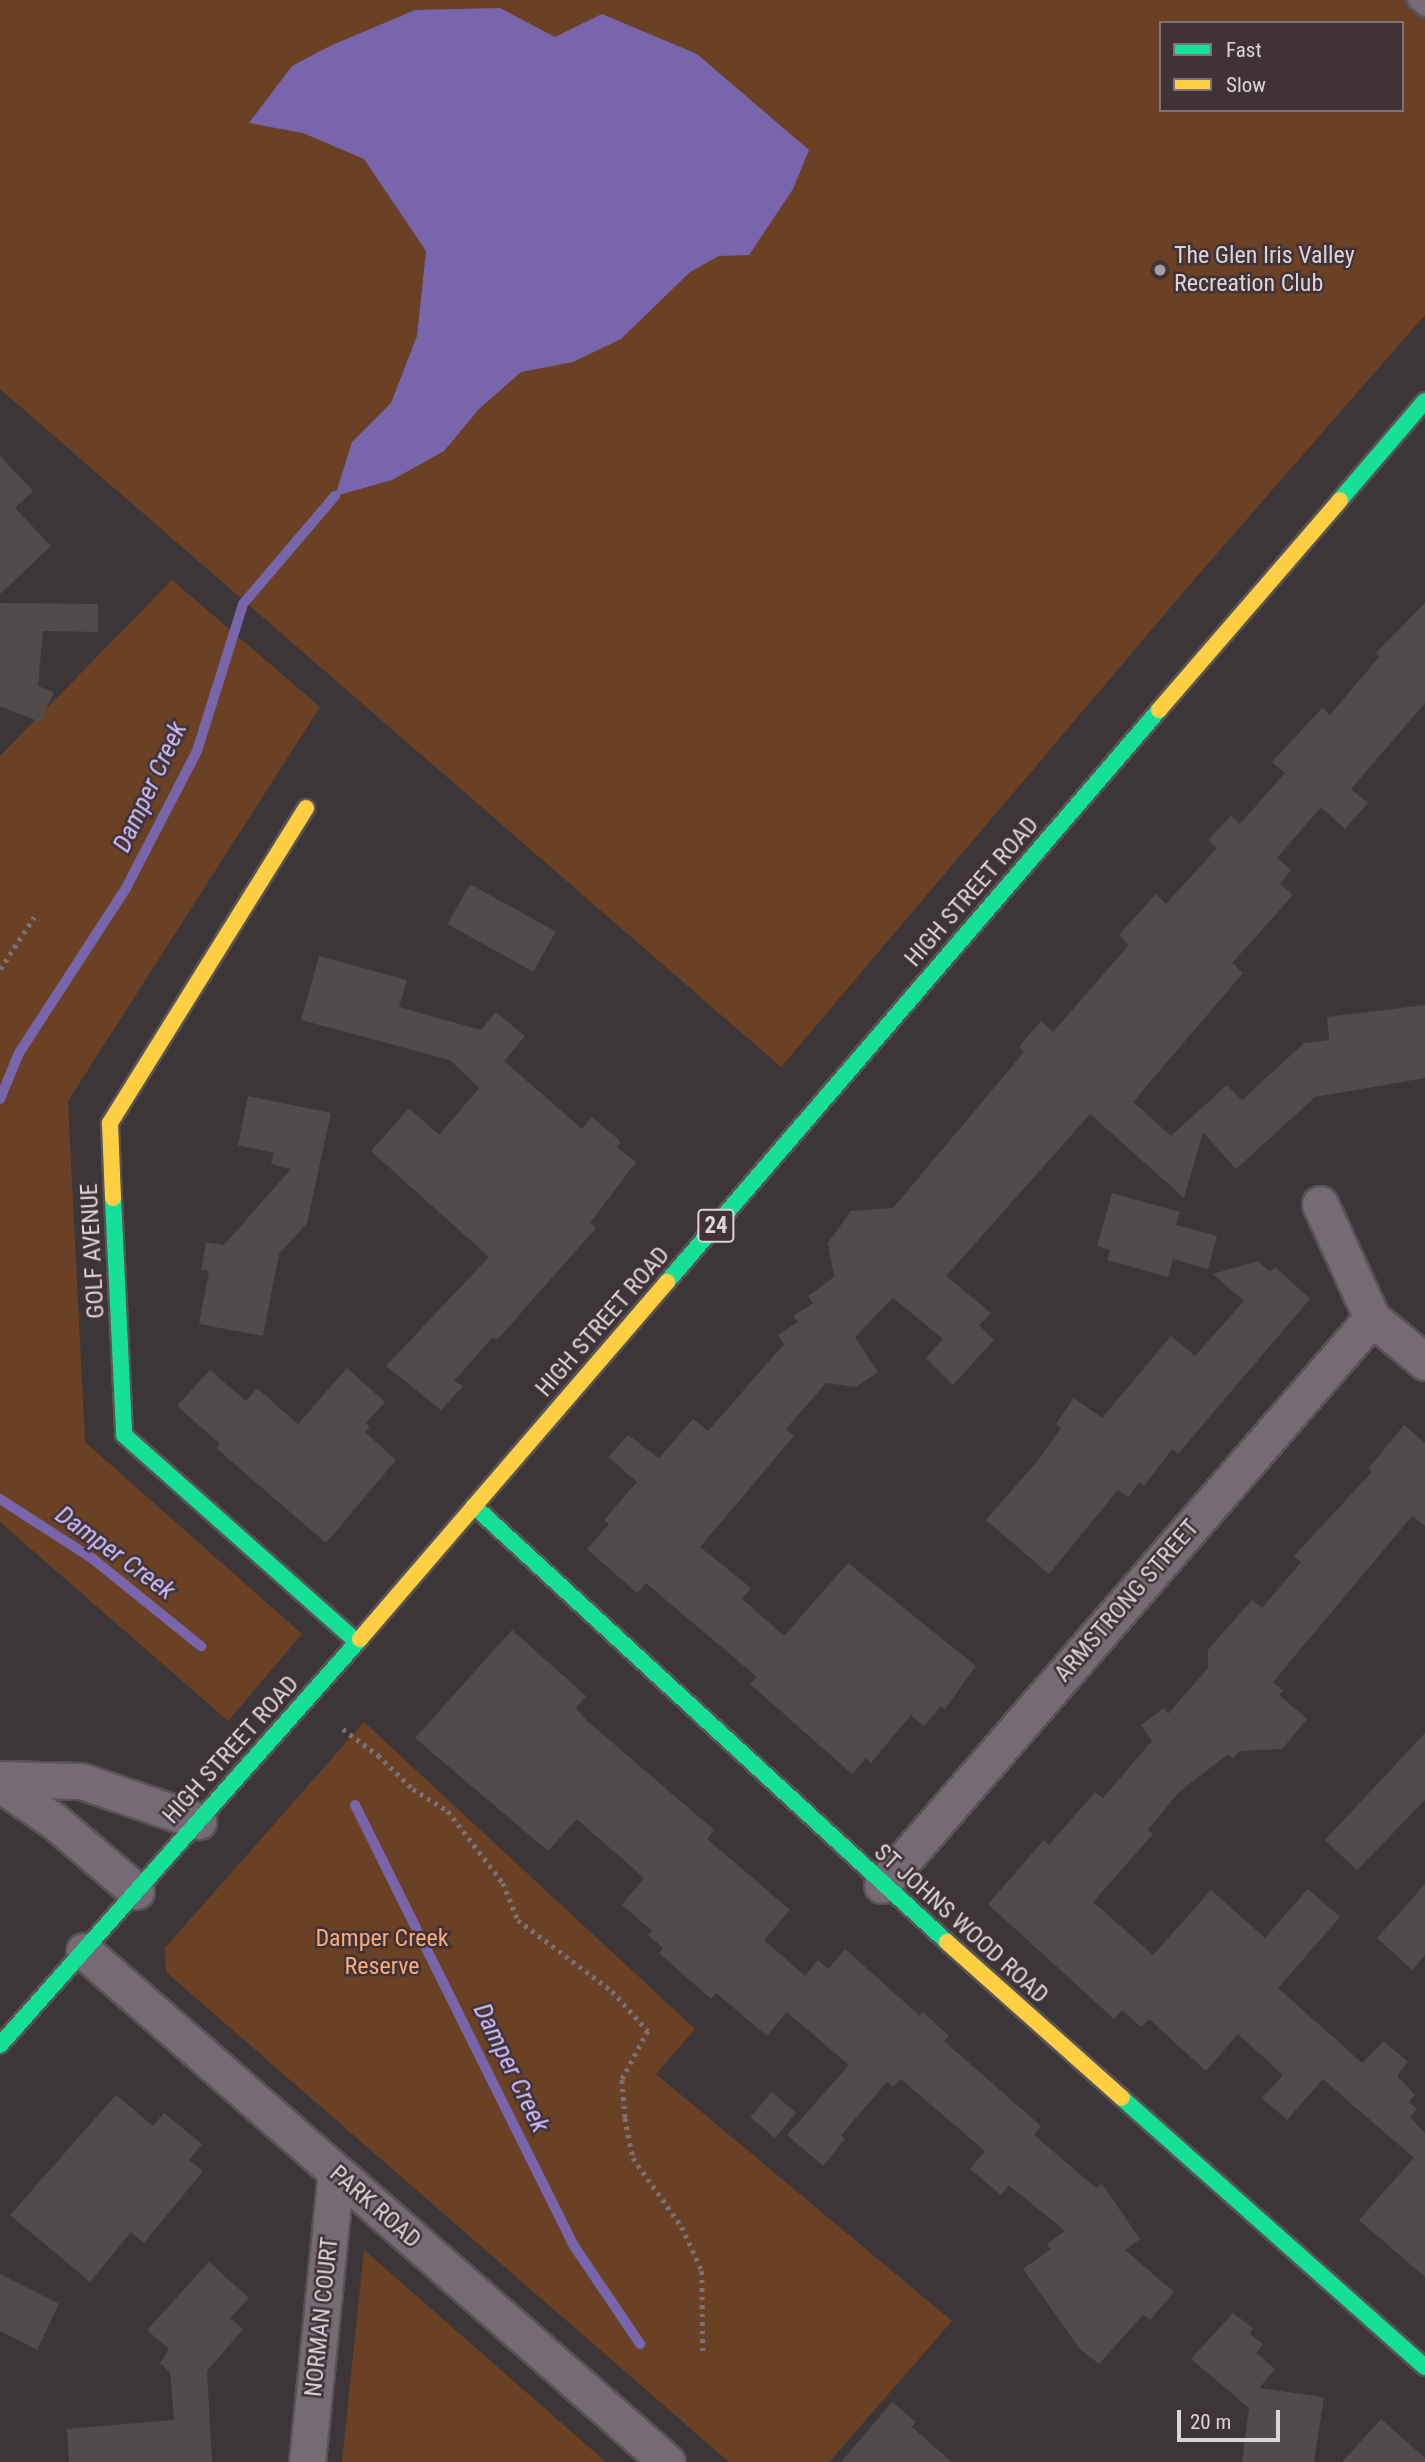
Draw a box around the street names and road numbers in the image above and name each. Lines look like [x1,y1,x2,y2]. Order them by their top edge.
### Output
street label: HIGH STREET ROAD [899,811,1045,973]
street label: GOLF AVENUE [75,1183,111,1319]
road number: 24 [697,1206,735,1246]
street label: HIGH STREET ROAD [530,1241,676,1403]
street label: ARMSTRONG STREET [1049,1514,1205,1688]
street label: HIGH STREET ROAD [157,1670,305,1830]
street label: ST JOHNS WOOD ROAD [868,1838,1054,2010]
street label: PARK ROAD [324,2160,426,2254]
street label: NORMAN COURT [299,2236,345,2398]

